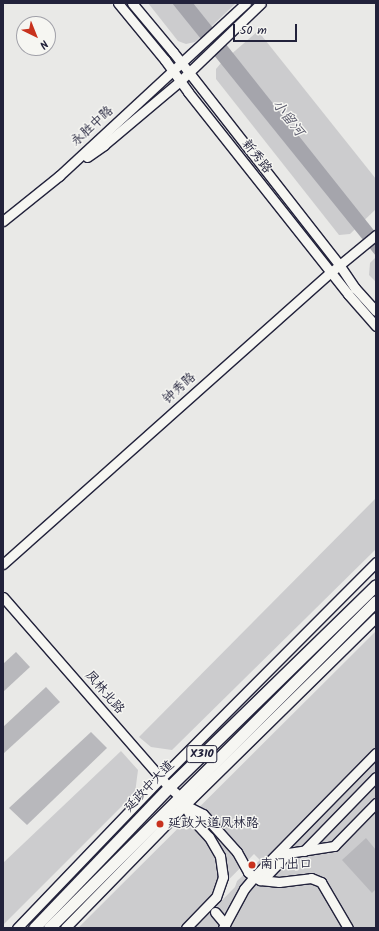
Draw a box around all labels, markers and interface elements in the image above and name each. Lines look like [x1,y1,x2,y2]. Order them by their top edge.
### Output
north arrow [16,16,56,56]
scale bar [235,16,299,42]
text: 50 m [240,21,267,40]
text: N [35,35,52,53]
water label: 小留河 [268,96,308,140]
street label: 永胜中路 [69,104,117,150]
street label: 新秀路 [238,137,274,177]
street label: 钟秀路 [160,370,200,408]
street label: 凤林北路 [81,668,127,718]
road number: X310 [186,744,218,764]
street label: 延政中大道 [122,758,178,816]
place label: 延政大道凤林路 [168,816,259,832]
marker: 延政大道凤林路 [155,819,165,829]
place label: 南门出口 [260,857,312,873]
marker: 南门出口 [247,860,257,870]

